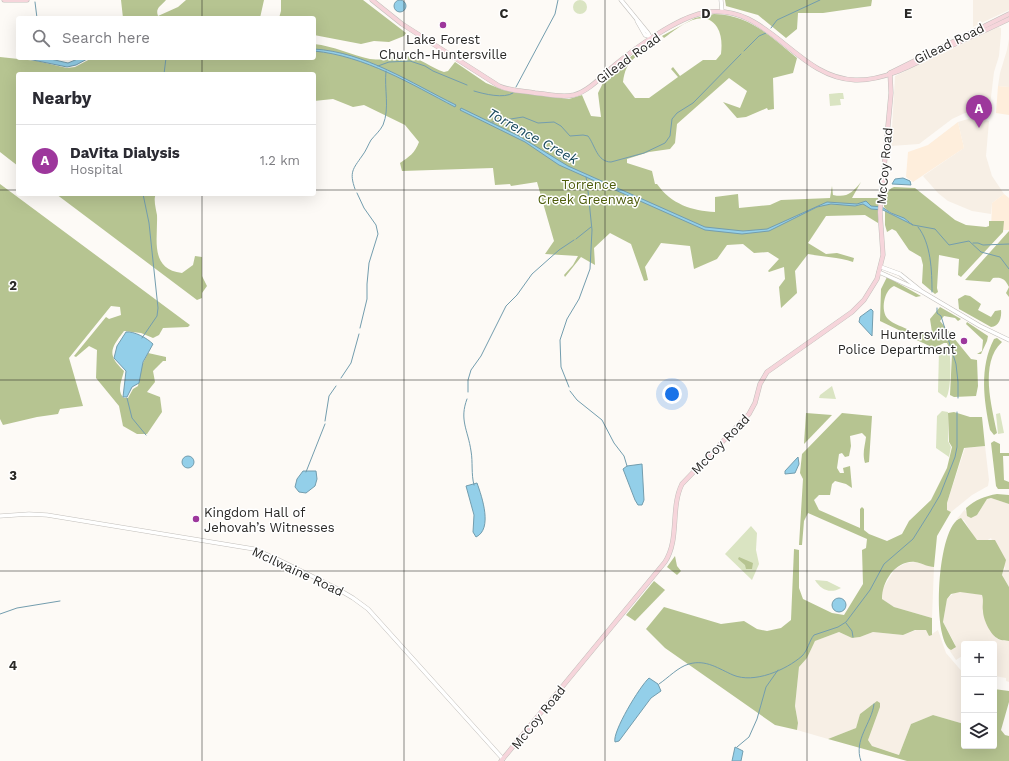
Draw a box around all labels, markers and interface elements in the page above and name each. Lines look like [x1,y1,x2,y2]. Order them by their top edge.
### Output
text: C [500,6,509,21]
text: D [701,6,711,21]
text: E [904,6,912,21]
search box [16,16,316,60]
marker: Lake Forest Church-Huntersville [438,20,448,30]
street label: Gilead Road [912,20,987,67]
icon: search [30,27,52,49]
text: Search here [62,29,150,47]
street label: Gilead Road [593,30,663,87]
place label: Lake Forest Church-Huntersville [379,32,507,62]
text: Nearby [32,88,91,108]
pin: A [966,95,992,128]
water label: Torrence Creek [485,105,581,168]
street label: McCoy Road [874,127,895,205]
text: DaVita Dialysis [70,144,180,162]
text: A [41,153,49,168]
text: 1.2 km [260,153,300,168]
text: Hospital [70,162,122,177]
park label: Torrence Creek Greenway [538,177,640,207]
text: 2 [9,278,17,293]
place label: Huntersville Police Department [838,327,957,357]
marker: Huntersville Police Department [959,336,969,346]
your location [662,384,682,404]
street label: McCoy Road [688,411,753,477]
text: 3 [9,468,17,483]
place label: Kingdom Hall of Jehovah’s Witnesses [204,505,335,535]
marker: Kingdom Hall of Jehovah’s Witnesses [191,514,201,524]
street label: McIlwaine Road [250,544,346,599]
map controls [961,641,997,749]
button: + [961,641,997,677]
text: 4 [9,658,18,673]
button: − [961,677,997,713]
street label: McCoy Road [508,683,569,752]
button: layers [961,713,997,749]

